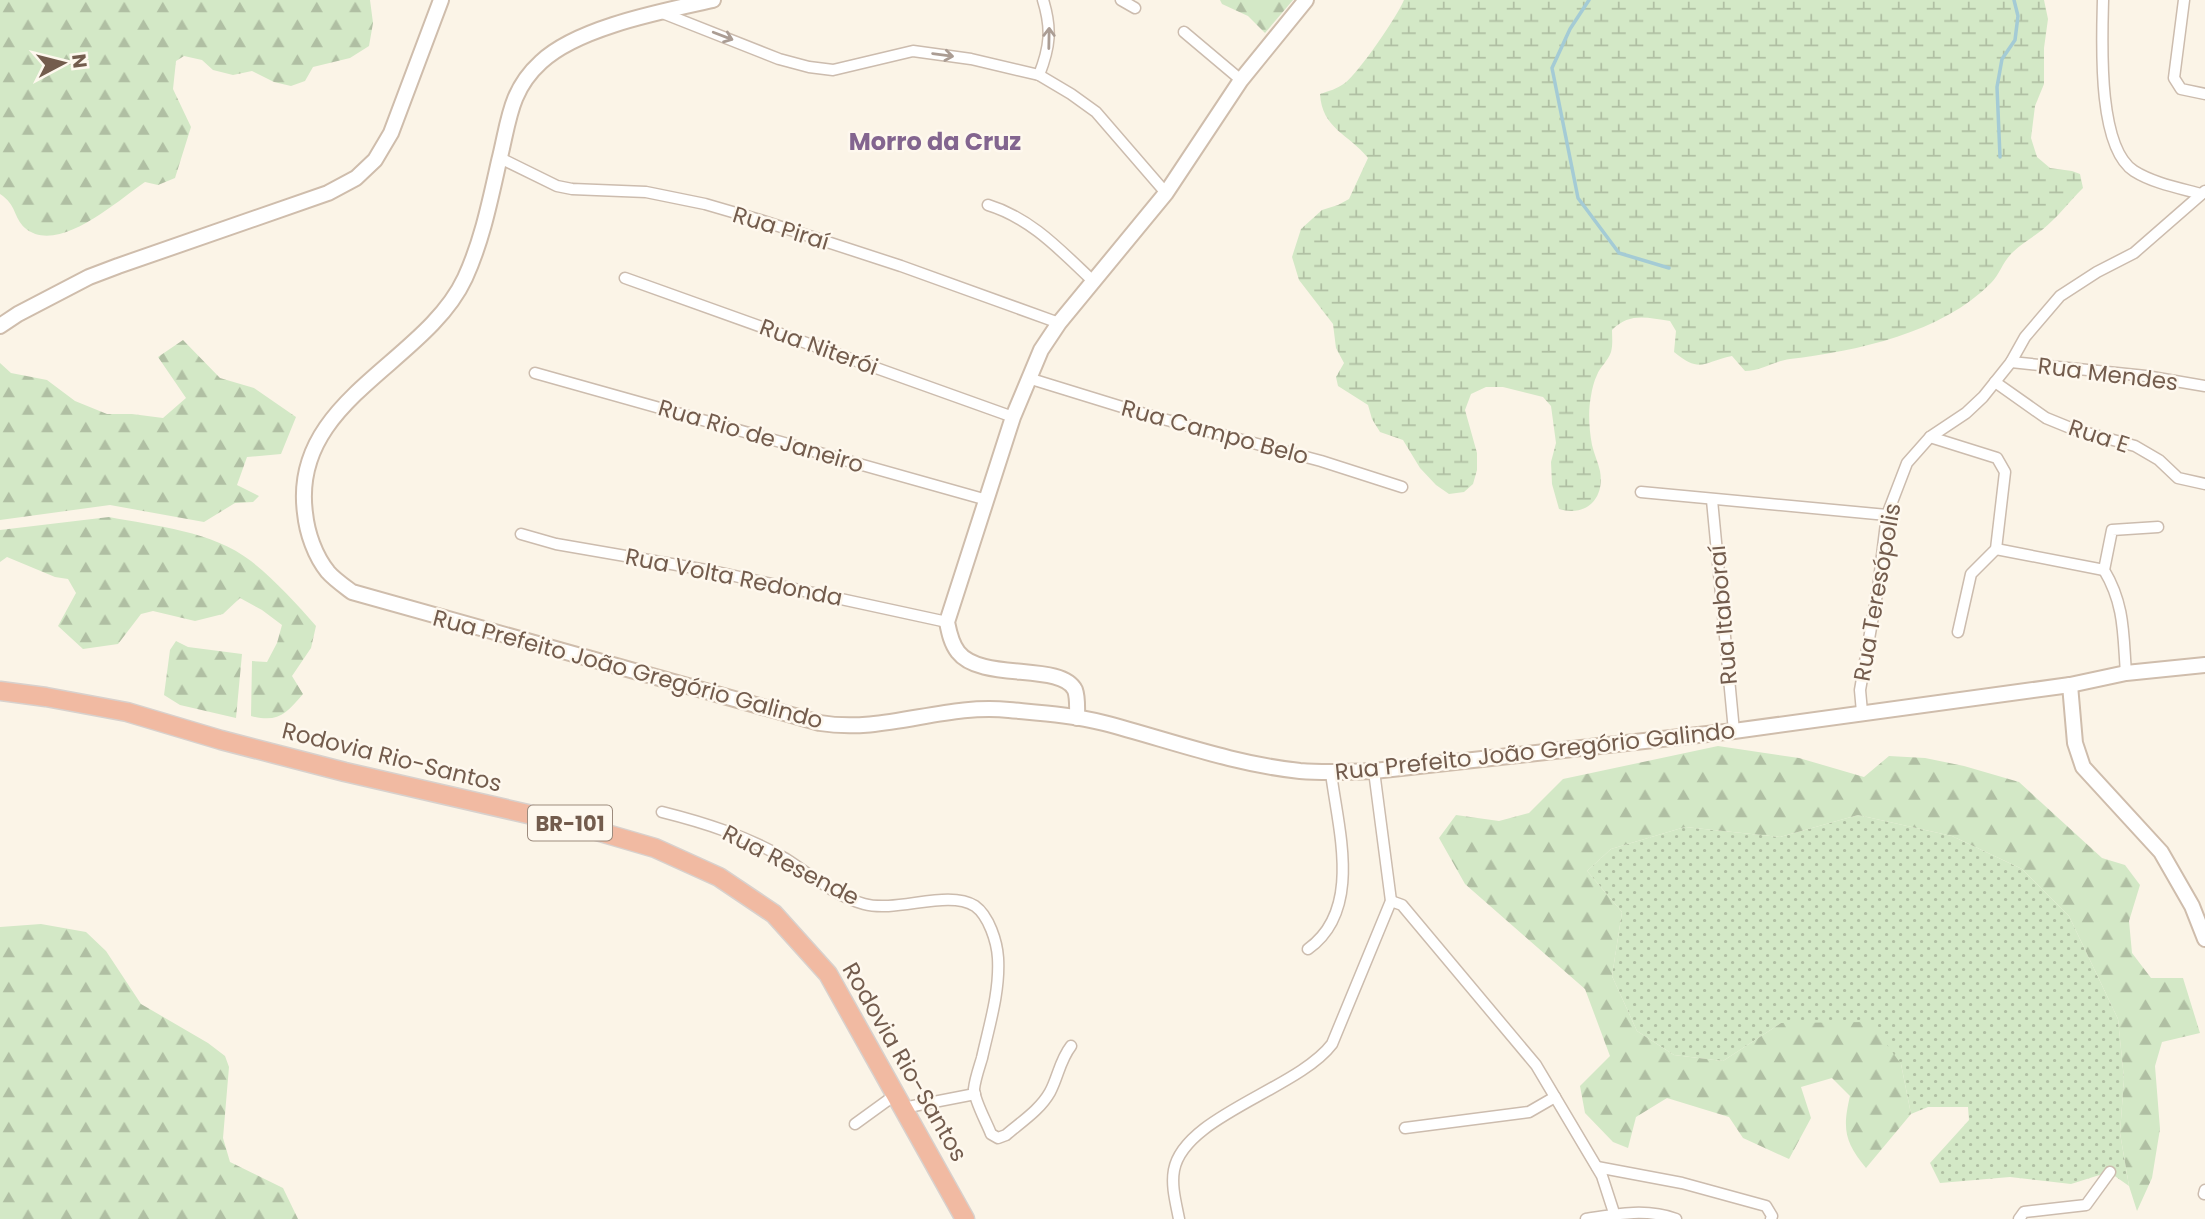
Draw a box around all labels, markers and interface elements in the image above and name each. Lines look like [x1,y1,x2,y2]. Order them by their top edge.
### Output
one-way arrow [1042,27,1055,50]
north arrow [28,28,98,98]
one-way arrow [712,30,734,43]
one-way arrow [931,48,953,61]
text: N [65,52,94,70]
district label: Morro da Cruz [849,125,1021,158]
street label: Rua Piraí [729,198,833,258]
street label: Rua Niterói [755,311,883,383]
street label: Rua Mendes [2036,350,2180,398]
street label: Rua Rio de Janeiro [654,391,868,481]
street label: Rua Campo Belo [1118,392,1312,472]
street label: Rua E [2064,411,2134,461]
street label: Rua Teresópolis [1846,500,1908,684]
street label: Rua Volta Redonda [623,540,845,614]
street label: Rua Itaboraí [1701,544,1745,686]
street label: Rua Prefeito João Gregório Galindo [429,601,827,737]
street label: Rodovia Rio-Santos [279,714,505,800]
street label: Rua Prefeito João Gregório Galindo [1333,714,1737,788]
road number: BR-101 [528,806,612,840]
street label: Rua Resende [717,817,865,913]
street label: Rodovia Rio-Santos [835,957,975,1167]

